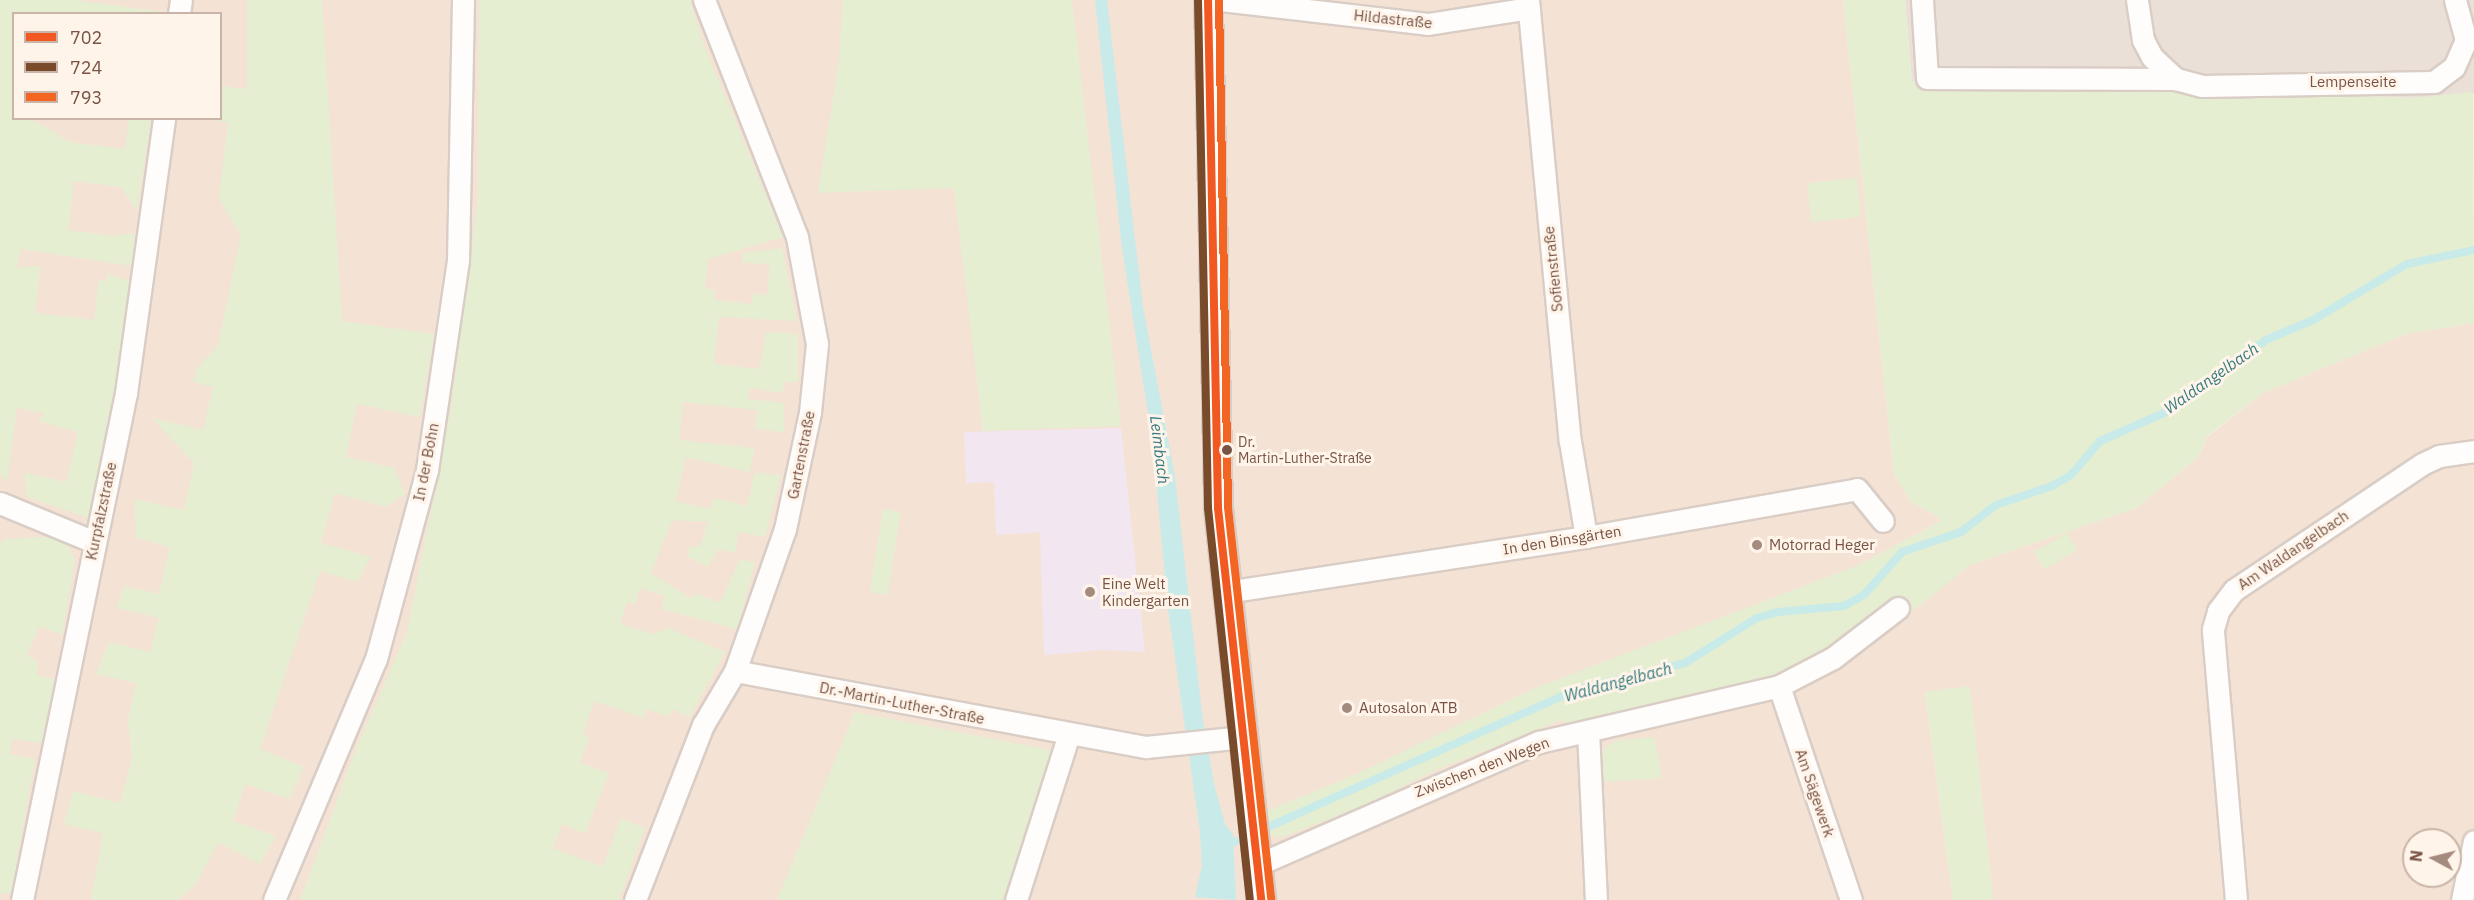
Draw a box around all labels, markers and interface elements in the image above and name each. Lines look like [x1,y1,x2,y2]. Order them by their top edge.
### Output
street label: Hildastraße [1353,6,1433,32]
legend [12,12,222,120]
text: 702 [70,26,102,49]
text: 724 [70,56,102,79]
street label: Lempenseite [2310,73,2396,91]
text: 793 [70,86,102,109]
street label: Sofienstraße [1540,225,1566,313]
water label: Waldangelbach [2160,338,2262,418]
street label: Gartenstraße [784,409,818,501]
water label: Leimbach [1146,415,1174,485]
street label: In der Bohn [410,421,442,503]
place label: Dr. Martin-Luther-Straße [1238,434,1372,466]
marker: Dr. Martin-Luther-Straße [1221,444,1233,456]
street label: Kurpfalzstraße [82,460,120,562]
street label: Am Waldangelbach [2234,506,2352,594]
street label: In den Binsgärten [1501,522,1623,558]
place label: Motorrad Heger [1769,536,1875,554]
marker: Motorrad Heger [1750,538,1764,552]
place label: Eine Welt Kindergarten [1102,574,1189,609]
marker: Eine Welt Kindergarten [1083,585,1097,599]
water label: Waldangelbach [1562,658,1674,706]
street label: Dr.-Martin-Luther-Straße [818,678,986,728]
place label: Autosalon ATB [1359,699,1458,717]
marker: Autosalon ATB [1340,701,1354,715]
street label: Zwischen den Wegen [1412,733,1552,801]
street label: Am Sägewerk [1792,747,1838,839]
north arrow [2402,828,2462,888]
text: N [2405,849,2427,863]

